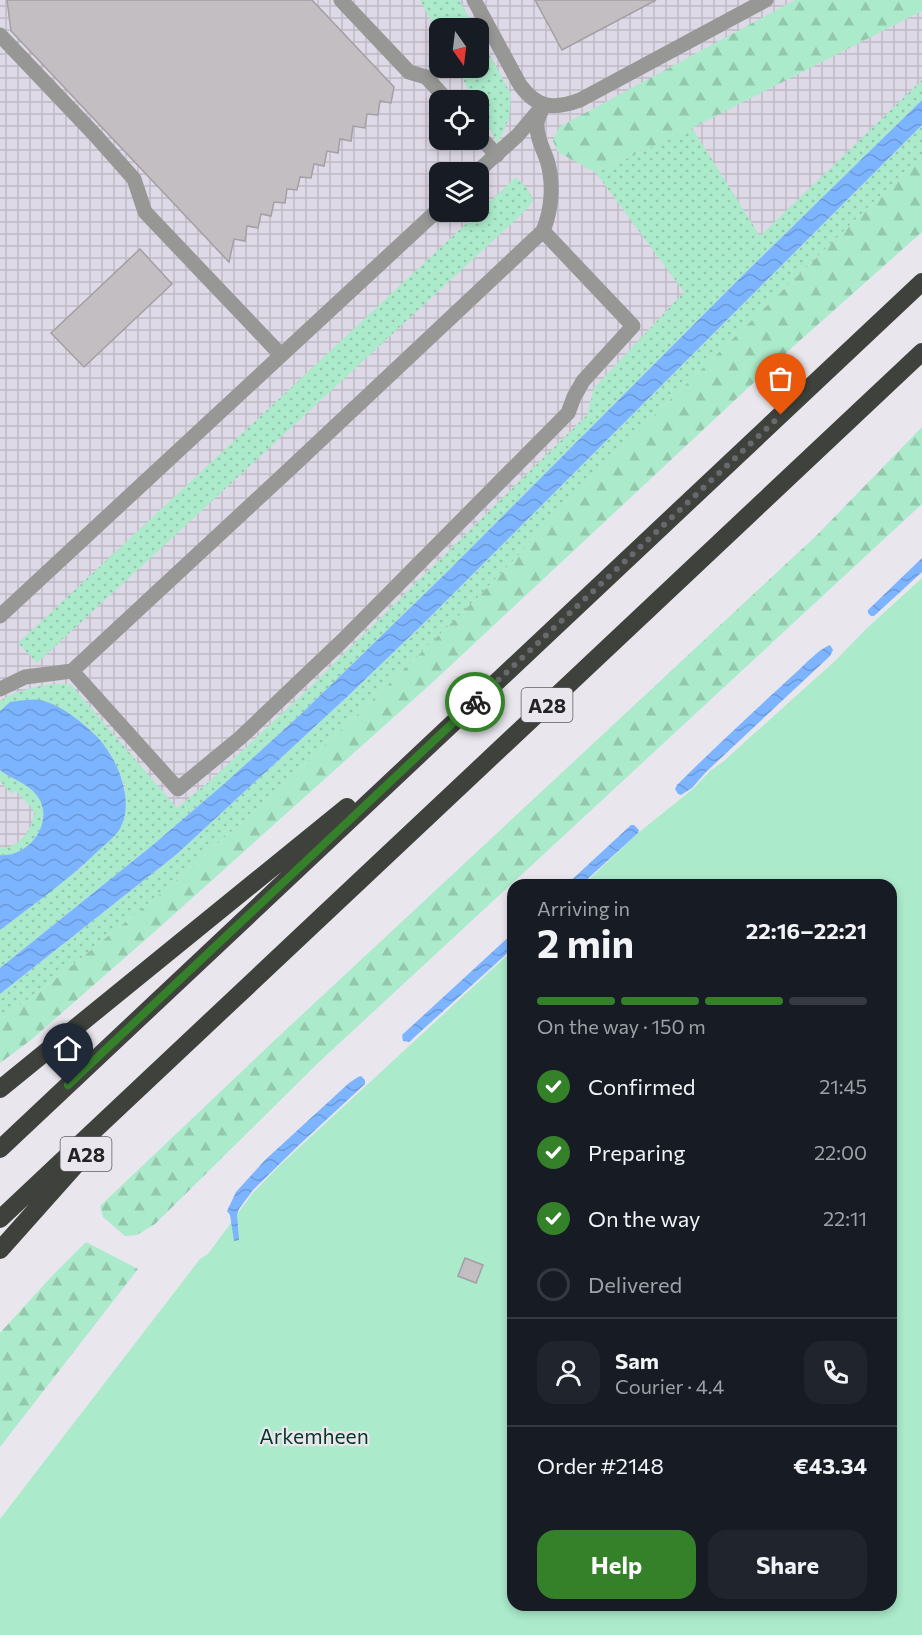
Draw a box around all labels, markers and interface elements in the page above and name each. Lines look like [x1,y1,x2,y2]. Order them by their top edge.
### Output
north arrow [429,18,489,78]
map controls [429,18,489,222]
button: locate [429,90,489,150]
button: layers [429,162,489,222]
pin [755,353,806,415]
icon: bag [764,362,797,395]
courier [445,672,505,732]
icon: bike [459,686,492,719]
road number: A28 [522,688,572,722]
text: Arriving in [537,896,630,920]
text: 22:16–22:21 [746,917,867,944]
text: 2 min [537,918,634,966]
text: On the way · 150 m [537,1014,706,1038]
pin [42,1023,93,1085]
icon: home [51,1032,84,1065]
icon: check [537,1070,570,1103]
text: Confirmed [588,1073,695,1100]
text: 21:45 [819,1074,867,1098]
icon: check [537,1136,570,1169]
road number: A28 [60,1137,112,1171]
text: Preparing [588,1139,685,1166]
text: 22:00 [814,1140,867,1164]
icon: check [537,1202,570,1235]
text: On the way [588,1205,700,1232]
text: 22:11 [823,1206,867,1230]
text: Delivered [588,1271,682,1298]
button: person [537,1341,600,1404]
button: phone [804,1341,867,1404]
text: Sam [615,1347,659,1374]
text: Courier · 4.4 [615,1374,724,1398]
park label: Arkemheen [259,1423,369,1448]
text: Order #2148 [537,1452,664,1479]
text: €43.34 [793,1452,867,1479]
button: Help [537,1530,696,1599]
button: Share [708,1530,867,1599]

